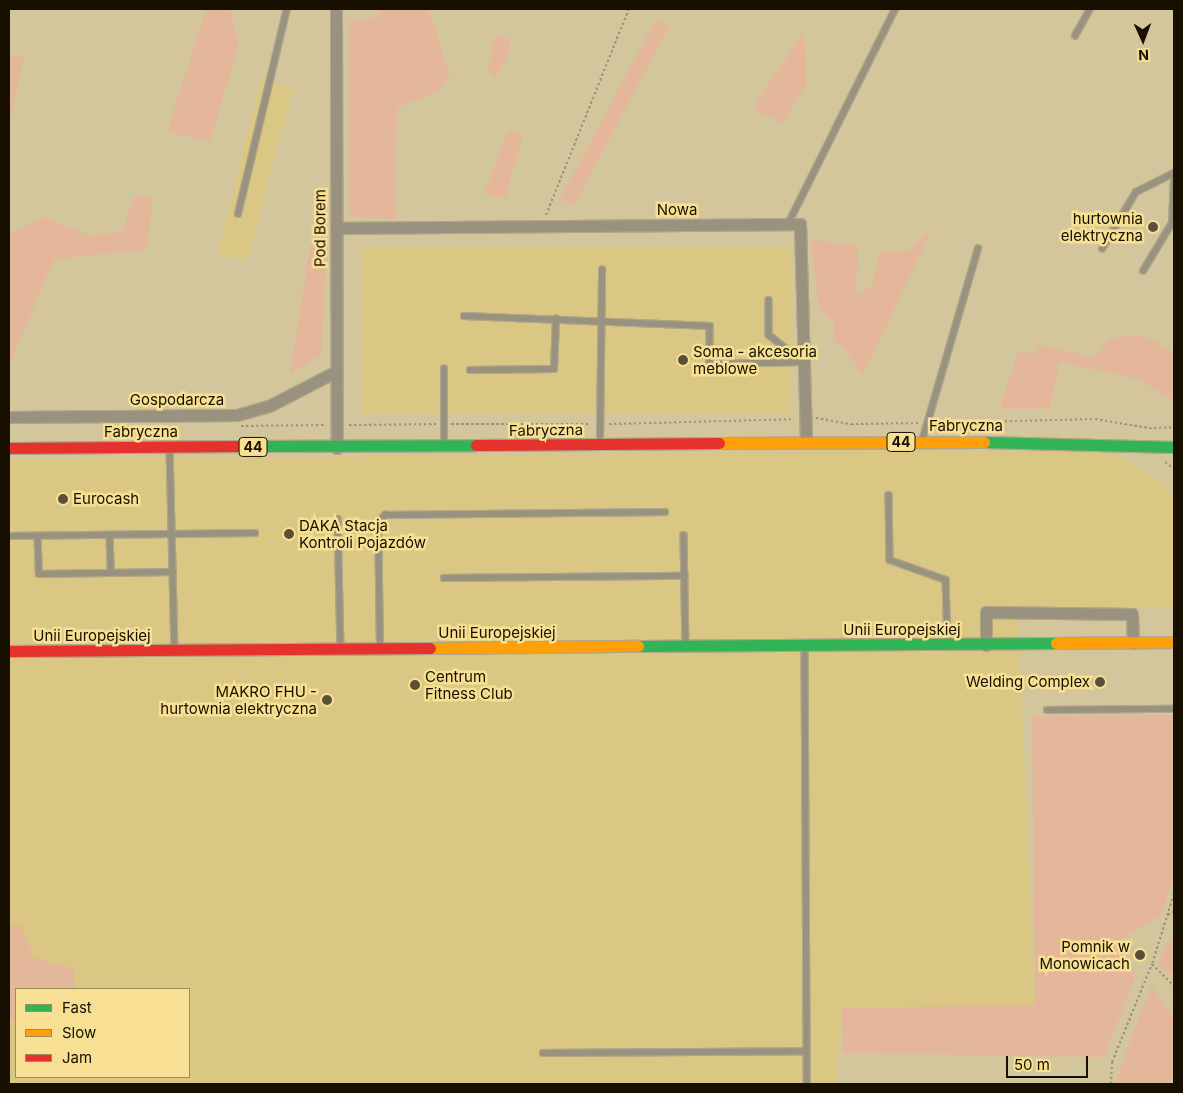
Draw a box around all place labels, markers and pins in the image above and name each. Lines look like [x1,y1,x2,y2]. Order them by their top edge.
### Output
place label: hurtownia elektryczna [1061,209,1143,244]
marker: hurtownia elektryczna [1147,221,1159,233]
place label: Soma - akcesoria meblowe [693,342,817,377]
marker: Soma - akcesoria meblowe [677,354,689,366]
place label: Eurocash [73,490,139,508]
marker: Eurocash [57,493,69,505]
place label: DAKA Stacja Kontroli Pojazdów [299,516,426,551]
marker: DAKA Stacja Kontroli Pojazdów [283,528,295,540]
place label: Centrum Fitness Club [425,667,513,702]
place label: Welding Complex [966,673,1090,691]
marker: Welding Complex [1094,676,1106,688]
marker: Centrum Fitness Club [409,679,421,691]
place label: MAKRO FHU - hurtownia elektryczna [160,682,317,717]
marker: MAKRO FHU - hurtownia elektryczna [321,694,333,706]
place label: Pomnik w Monowicach [1039,937,1130,972]
marker: Pomnik w Monowicach [1134,949,1146,961]

